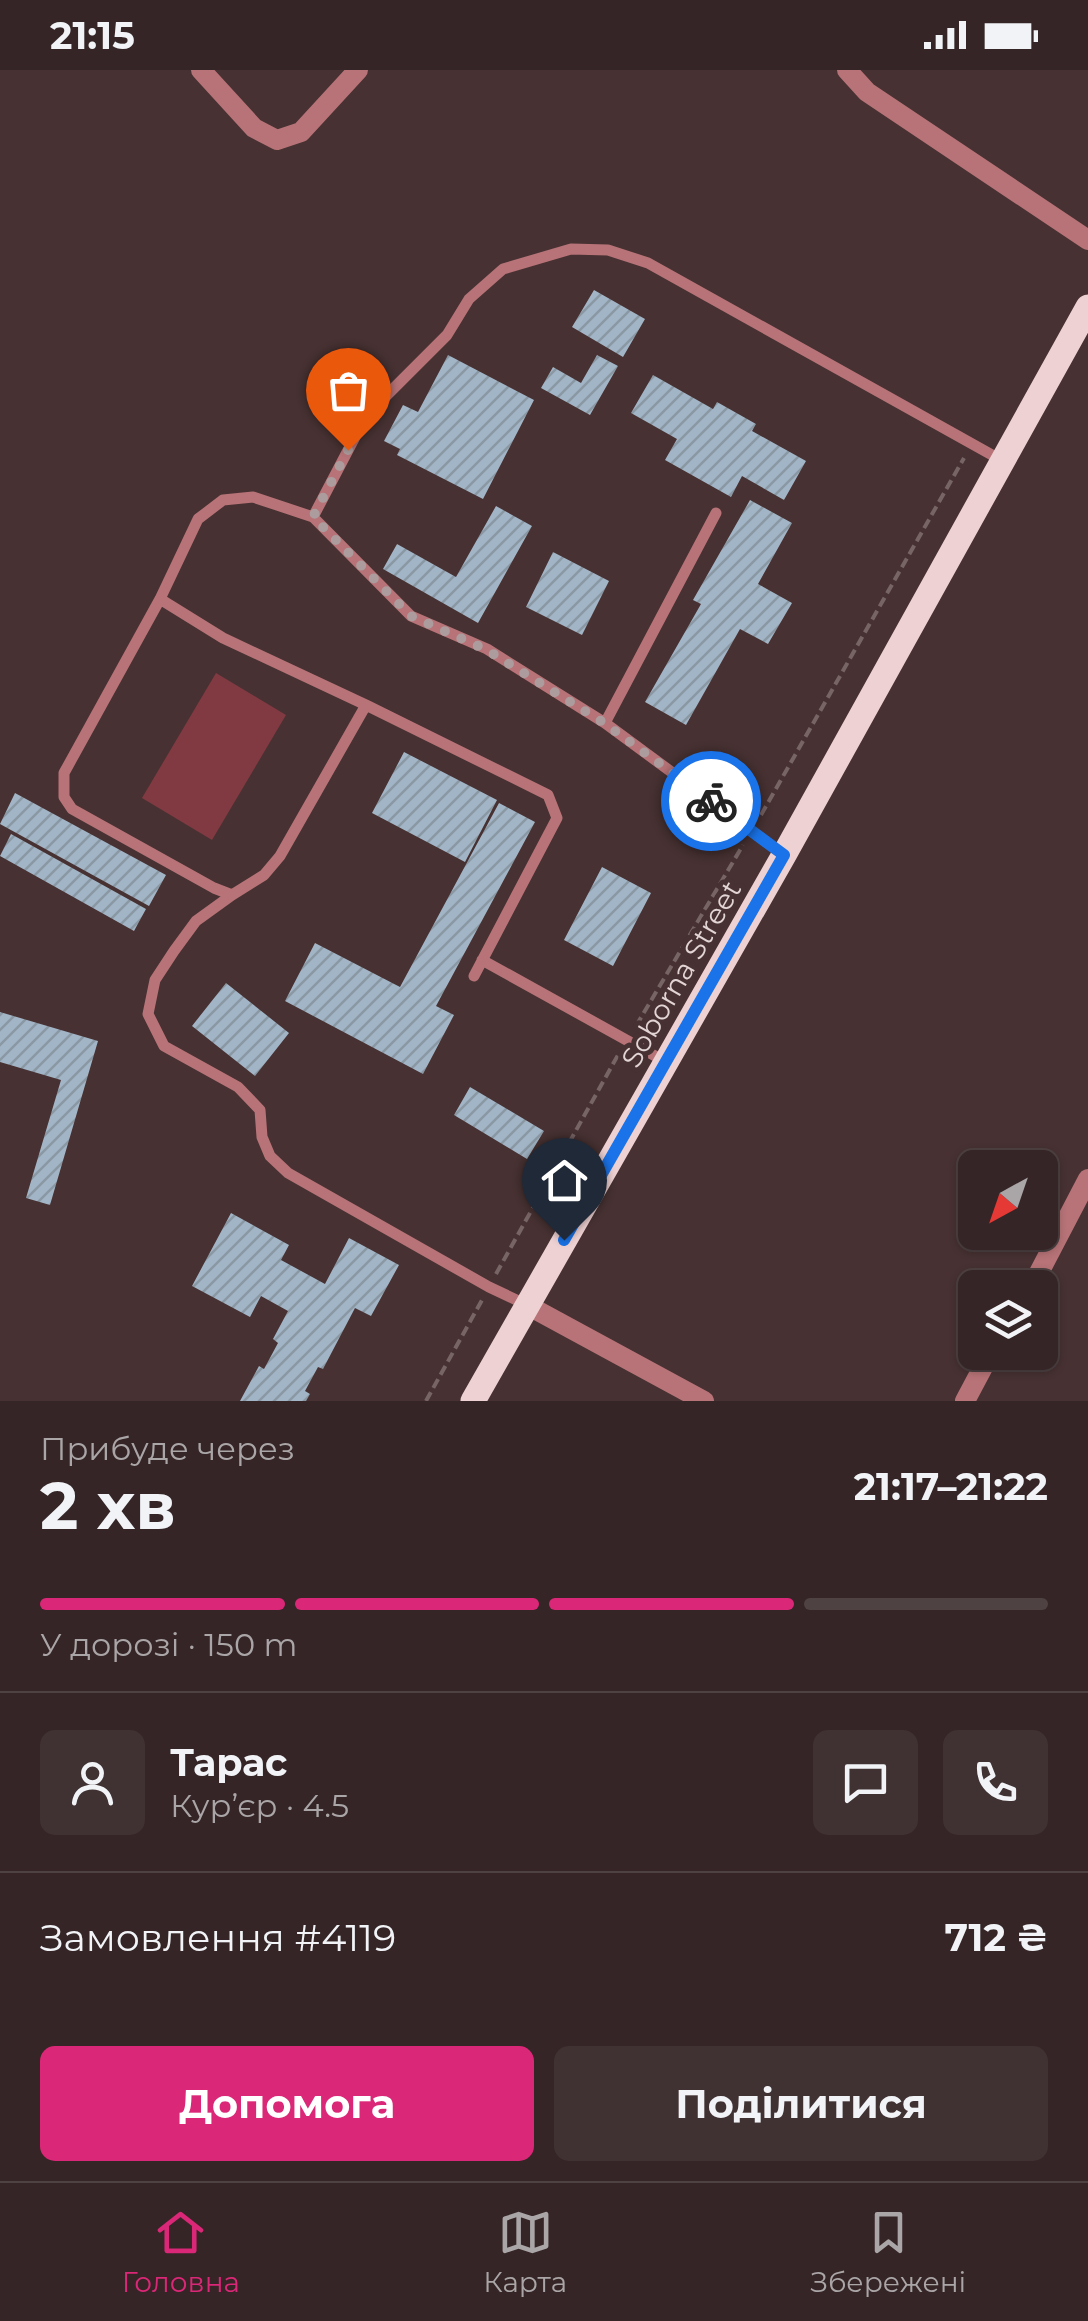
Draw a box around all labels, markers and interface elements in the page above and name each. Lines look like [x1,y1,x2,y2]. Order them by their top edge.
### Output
text: 21:15 [50,12,135,59]
pin [306,348,391,451]
icon: bag [321,363,376,418]
courier [661,751,761,851]
icon: bike [684,774,739,829]
street label: Soborna Street [614,875,748,1073]
pin [522,1138,607,1241]
north arrow [958,1150,1058,1250]
map controls [958,1150,1058,1370]
icon: home [537,1153,592,1208]
button: layers [958,1270,1058,1370]
text: Прибуде через [40,1429,295,1468]
text: 21:17–21:22 [854,1463,1048,1510]
text: 2 хв [40,1466,176,1545]
text: У дорозі · 150 m [40,1625,297,1664]
button: person [40,1730,145,1835]
button: chat [813,1730,918,1835]
button: phone [943,1730,1048,1835]
text: Тарас [170,1739,288,1786]
text: Кур’єр · 4.5 [170,1786,349,1825]
text: Замовлення #4119 [40,1914,396,1961]
text: 712 ₴ [945,1914,1048,1961]
button: Допомога [40,2046,534,2161]
button: Поділитися [554,2046,1048,2161]
tab: Головна [122,2205,240,2299]
tab: Карта [483,2205,567,2299]
tab: Збережені [811,2205,966,2299]

